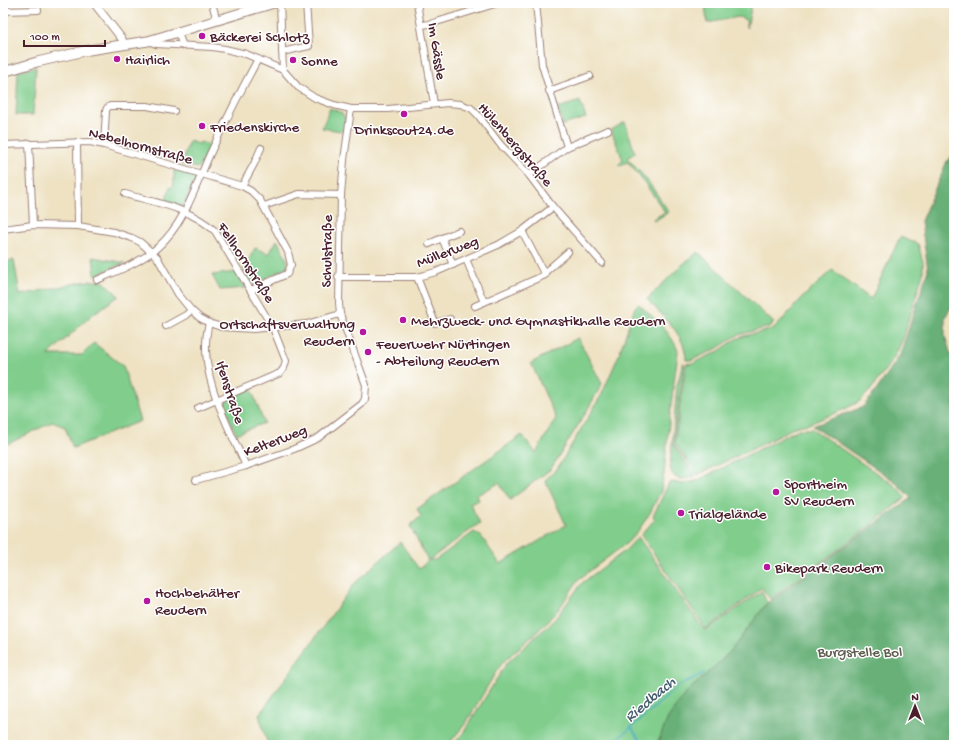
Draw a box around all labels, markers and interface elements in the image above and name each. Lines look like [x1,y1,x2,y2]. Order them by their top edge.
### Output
street label: Im Gässle [423,21,449,81]
scale bar [24,22,105,48]
place label: Bäckerei Schlotz [209,29,310,47]
text: 100 m [29,31,60,45]
marker: Bäckerei Schlotz [197,31,207,41]
place label: Hairlich [125,52,170,70]
place label: Sonne [301,53,338,71]
marker: Hairlich [112,54,122,64]
marker: Sonne [288,55,298,65]
street label: Hülenbergstraße [473,100,556,191]
marker: Drinkscout24.de [399,109,409,119]
place label: Friedenskirche [209,119,300,137]
marker: Friedenskirche [197,121,207,131]
place label: Drinkscout24.de [353,122,454,140]
street label: Nebelhornstraße [87,124,195,170]
street label: Schulstraße [318,214,338,287]
street label: Fellhornstraße [212,219,278,307]
street label: Müllerweg [414,233,481,273]
place label: Mehrzweck- und Gymnastikhalle Reudern [411,313,665,331]
marker: Mehrzweck- und Gymnastikhalle Reudern [398,315,408,325]
place label: Ortschaftsverwaltung Reudern [220,316,355,351]
marker: Ortschaftsverwaltung Reudern [358,327,368,337]
place label: Feuerwehr Nürtingen - Abteilung Reudern [375,336,510,371]
marker: Feuerwehr Nürtingen - Abteilung Reudern [363,347,373,357]
street label: Ifenstraße [210,359,248,427]
street label: Kelterweg [242,422,310,462]
place label: Sportheim SV Reudern [784,476,854,511]
marker: Sportheim SV Reudern [771,487,781,497]
place label: Trialgelände [688,506,767,524]
marker: Trialgelände [676,508,686,518]
place label: Bikepark Reudern [774,560,883,578]
marker: Bikepark Reudern [762,562,772,572]
place label: Hochbehälter Reudern [155,585,241,620]
marker: Hochbehälter Reudern [142,596,152,606]
park label: Burgstelle Bol [817,644,902,662]
water label: Riedbach [622,674,681,728]
north arrow [895,686,935,726]
text: N [911,692,919,704]

